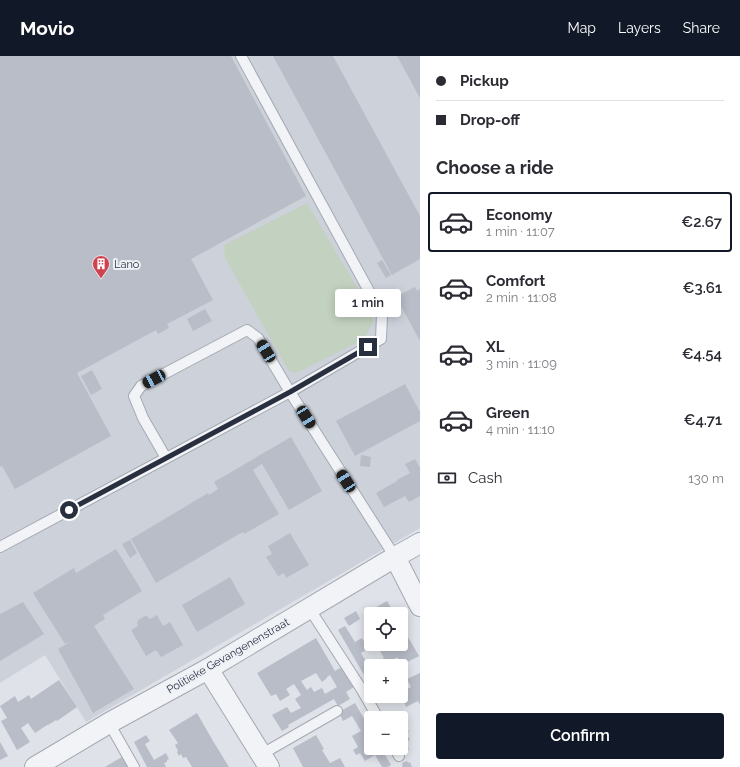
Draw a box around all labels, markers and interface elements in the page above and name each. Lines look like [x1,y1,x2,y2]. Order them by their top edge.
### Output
text: Movio [20,17,74,39]
text: Map [568,20,596,36]
text: Layers [618,20,661,36]
text: Share [683,20,720,36]
text: Pickup [460,72,509,90]
text: Drop-off [460,111,520,129]
text: Choose a ride [436,157,554,178]
icon: car [438,204,474,240]
text: Economy [486,206,553,224]
text: €2.67 [681,213,722,231]
text: 1 min · 11:07 [486,224,555,239]
building icon: Lano [91,254,111,279]
place label: Lano [114,258,140,271]
icon: car [438,270,474,306]
text: Comfort [486,272,545,290]
text: €3.61 [682,279,722,297]
callout: 1 min [335,289,401,317]
text: 2 min · 11:08 [486,290,557,305]
text: 1 min [352,295,384,310]
icon: car [438,336,474,372]
car [255,338,277,364]
route end [359,338,377,356]
text: XL [486,338,504,356]
text: €4.54 [682,345,722,363]
text: 3 min · 11:09 [486,356,557,371]
car [141,368,167,390]
icon: car [438,402,474,438]
car [295,404,317,430]
text: Green [486,404,530,422]
text: €4.71 [683,411,722,429]
text: 4 min · 11:10 [486,422,555,437]
icon: cash [436,467,458,489]
car [334,468,358,494]
text: Cash [468,469,502,487]
text: 130 m [688,471,724,486]
route start [60,501,78,519]
map controls [364,607,408,755]
button: locate [364,607,408,651]
street label: Politieke Gevangenenstraat [164,615,292,696]
button: + [364,659,408,703]
button: − [364,711,408,755]
button: Confirm [436,713,724,759]

